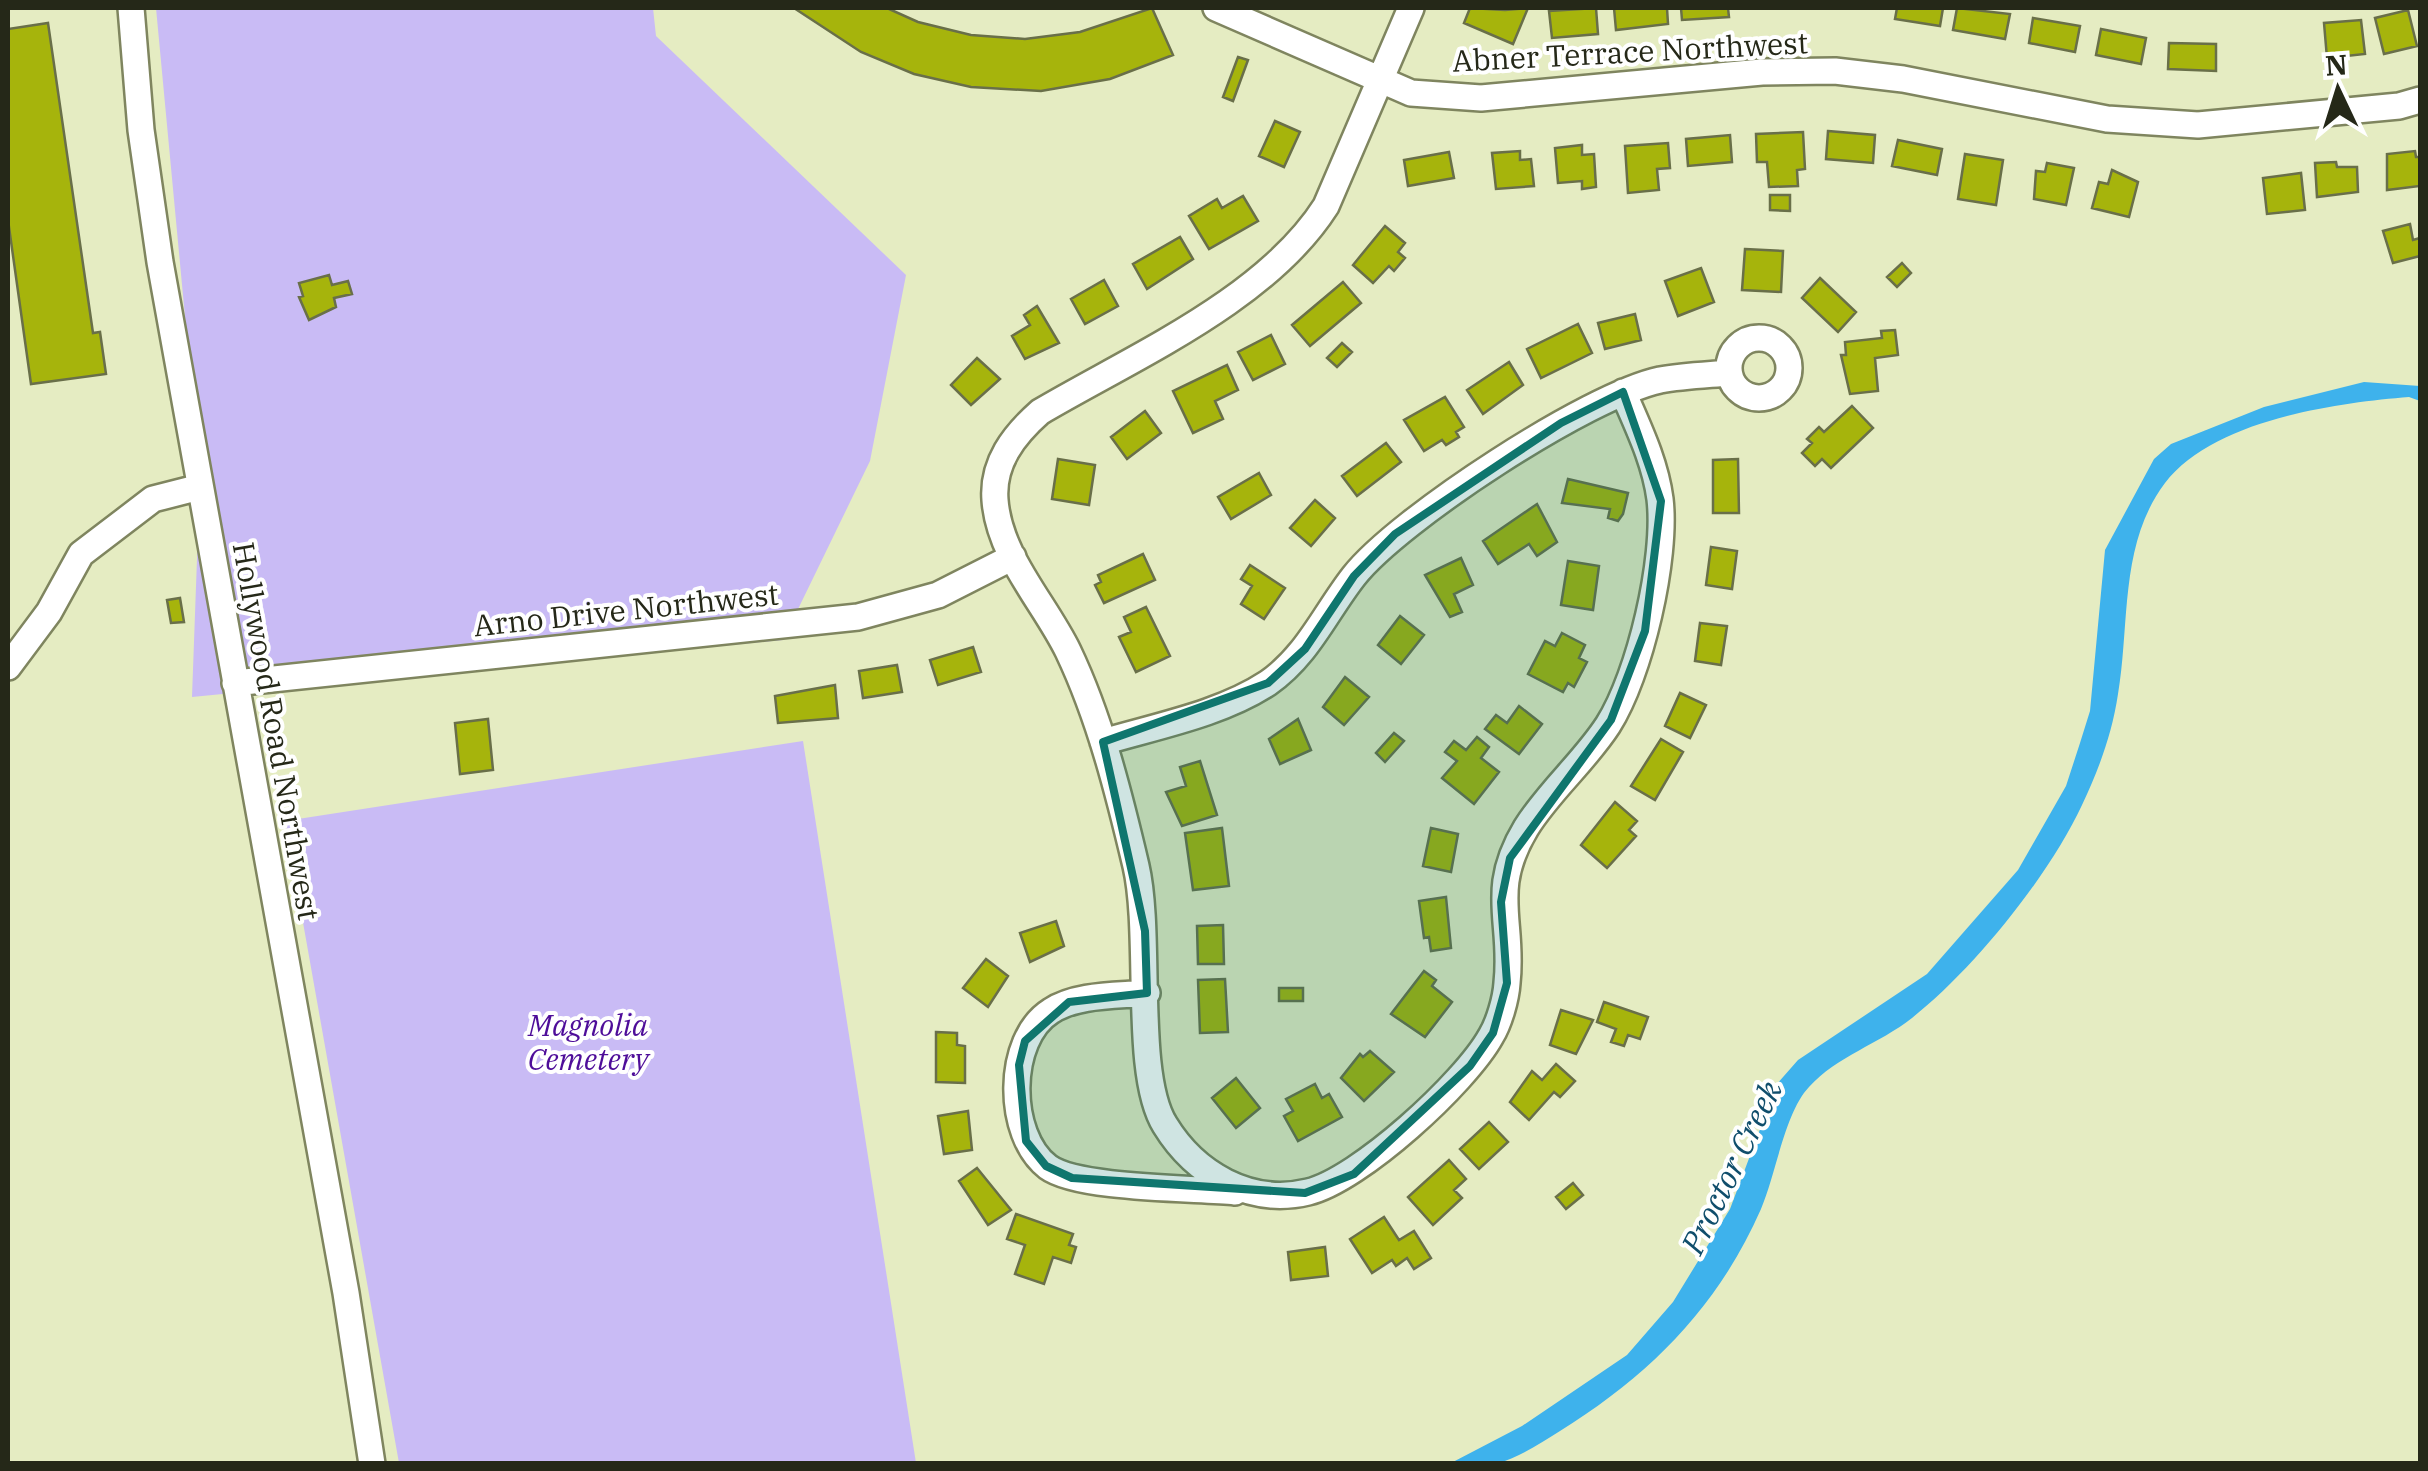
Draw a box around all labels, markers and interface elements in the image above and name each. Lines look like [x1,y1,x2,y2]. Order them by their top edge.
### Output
street label: Abner Terrace Northwest [1451,22,1809,80]
north arrow [2288,40,2388,140]
text: N [2324,45,2349,84]
street label: Hollywood Road Northwest [225,539,329,923]
street label: Arno Drive Northwest [472,574,780,644]
park label: Magnolia Cemetery [527,1005,651,1078]
water label: Proctor Creek [1671,1073,1791,1262]

